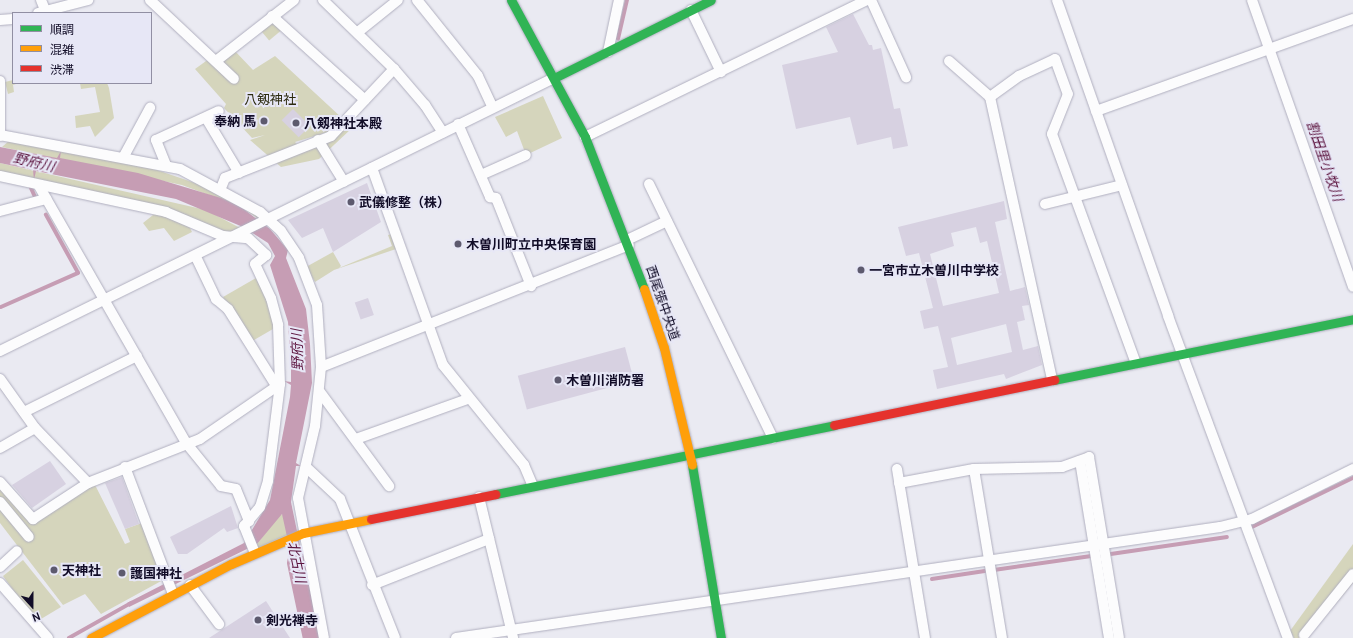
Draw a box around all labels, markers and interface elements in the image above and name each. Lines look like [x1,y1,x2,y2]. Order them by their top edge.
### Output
legend [12,12,152,84]
text: 順調 [50,22,74,37]
text: 混雑 [50,42,74,57]
text: 渋滞 [50,62,74,77]
park label: 八剱神社 [244,91,296,107]
place label: 奉納 馬 [214,113,256,129]
place label: 八剱神社本殿 [304,115,382,131]
marker: 奉納 馬 [259,116,269,126]
marker: 八剱神社本殿 [291,118,301,128]
water label: 割田里小牧川 [1303,119,1347,203]
water label: 野府川 [12,149,56,175]
place label: 武儀修整（株） [359,194,450,210]
marker: 武儀修整（株） [346,197,356,207]
place label: 木曽川町立中央保育園 [466,236,596,252]
marker: 木曽川町立中央保育園 [453,239,463,249]
place label: 一宮市立木曽川中学校 [869,262,999,278]
street label: 西尾張中央道 [643,264,683,342]
marker: 一宮市立木曽川中学校 [856,265,866,275]
water label: 野府川 [288,329,306,371]
place label: 木曽川消防署 [566,372,644,388]
marker: 木曽川消防署 [553,375,563,385]
water label: 北古川 [284,540,310,584]
place label: 天神社 [62,562,101,578]
marker: 天神社 [49,565,59,575]
place label: 護国神社 [130,565,182,581]
marker: 護国神社 [117,568,127,578]
north arrow [12,586,52,626]
text: N [30,609,42,625]
place label: 剣光禅寺 [266,612,318,628]
marker: 剣光禅寺 [253,615,263,625]

